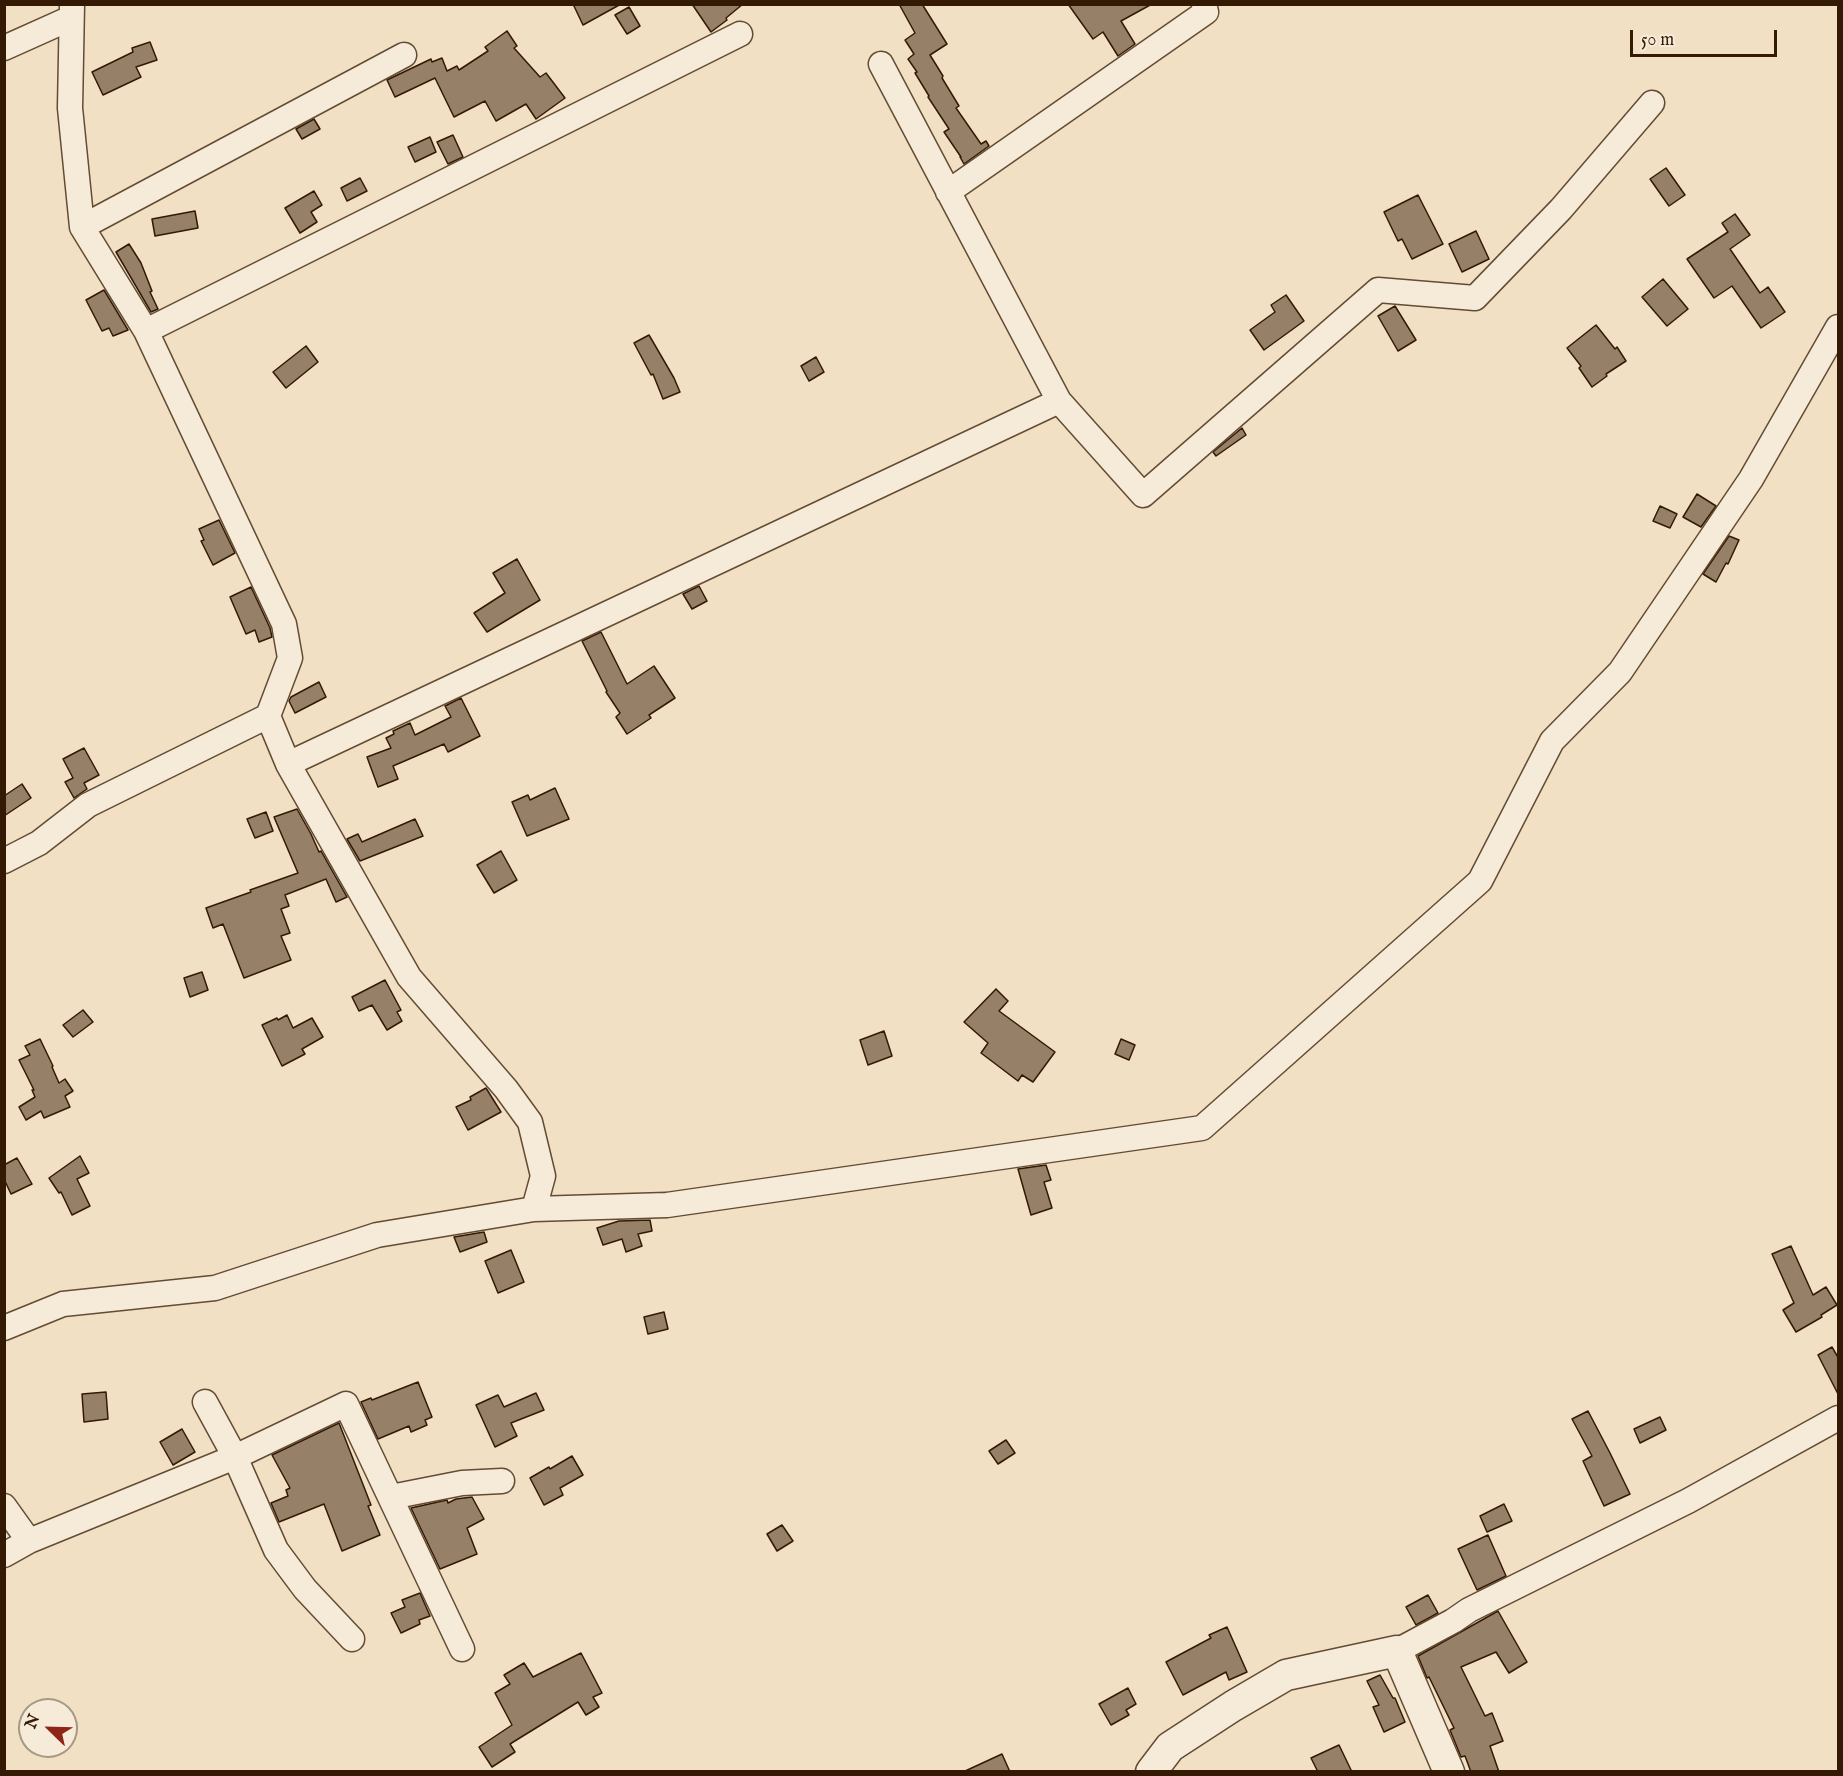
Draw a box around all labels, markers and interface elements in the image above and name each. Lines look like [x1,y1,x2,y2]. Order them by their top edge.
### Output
scale bar [1633,18,1780,56]
text: 50 m [1641,29,1674,52]
north arrow [18,1698,78,1758]
text: N [21,1711,45,1732]

